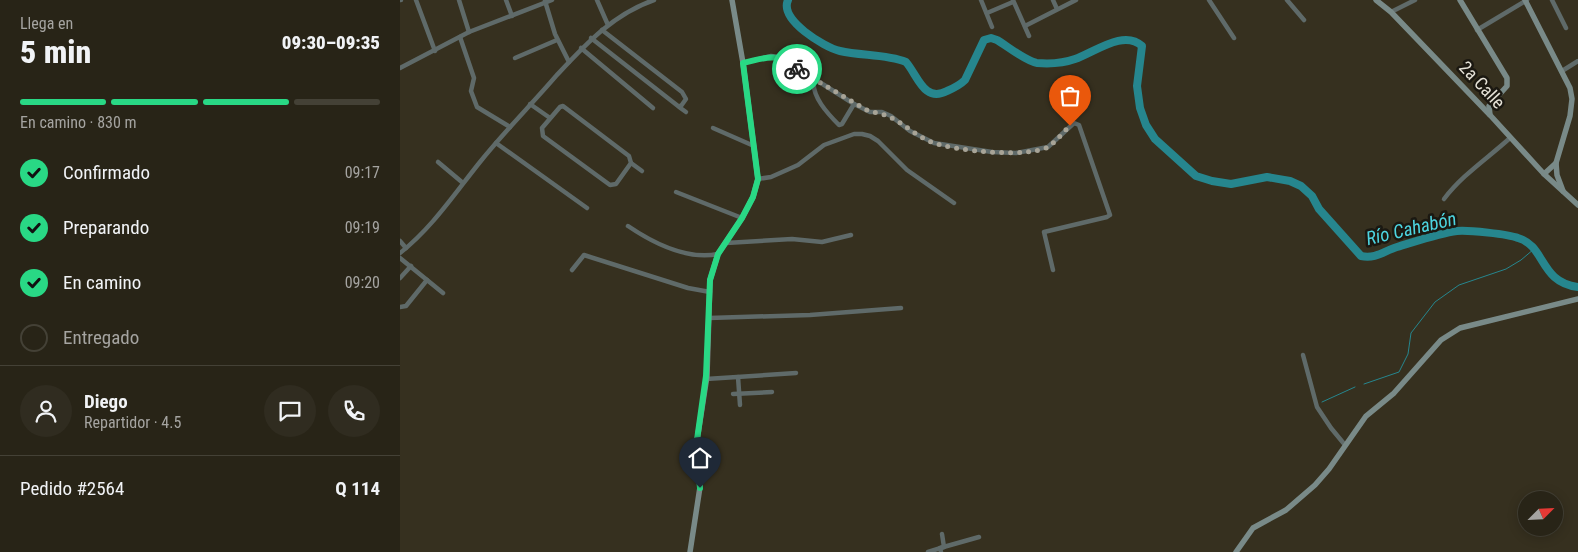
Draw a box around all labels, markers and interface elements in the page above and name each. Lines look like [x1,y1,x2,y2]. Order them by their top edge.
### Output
text: Llega en [20,14,73,33]
text: 09:30–09:35 [282,31,380,54]
text: 5 min [20,33,91,71]
courier [772,44,822,94]
icon: bike [783,55,811,83]
street label: 2a Calle [1455,57,1510,113]
pin [1049,75,1091,126]
icon: bag [1056,82,1084,110]
text: En camino · 830 m [20,113,137,132]
icon: check [20,159,48,187]
text: Confirmado [63,161,150,184]
text: 09:17 [345,163,380,182]
water label: Río Cahabón [1364,207,1459,250]
icon: check [20,214,48,242]
text: Preparando [63,216,149,239]
text: 09:19 [345,218,380,237]
icon: check [20,269,48,297]
text: En camino [63,271,141,294]
text: 09:20 [345,273,380,292]
text: Entregado [63,326,139,349]
button: person [20,385,72,437]
button: chat [264,385,316,437]
button: phone [328,385,380,437]
text: Diego [84,390,128,413]
text: Repartidor · 4.5 [84,413,181,432]
pin [679,437,721,488]
icon: home [686,444,714,472]
text: Pedido #2564 [20,477,124,500]
text: Q 114 [335,477,380,500]
north arrow [1518,491,1562,536]
map controls [1518,491,1563,536]

